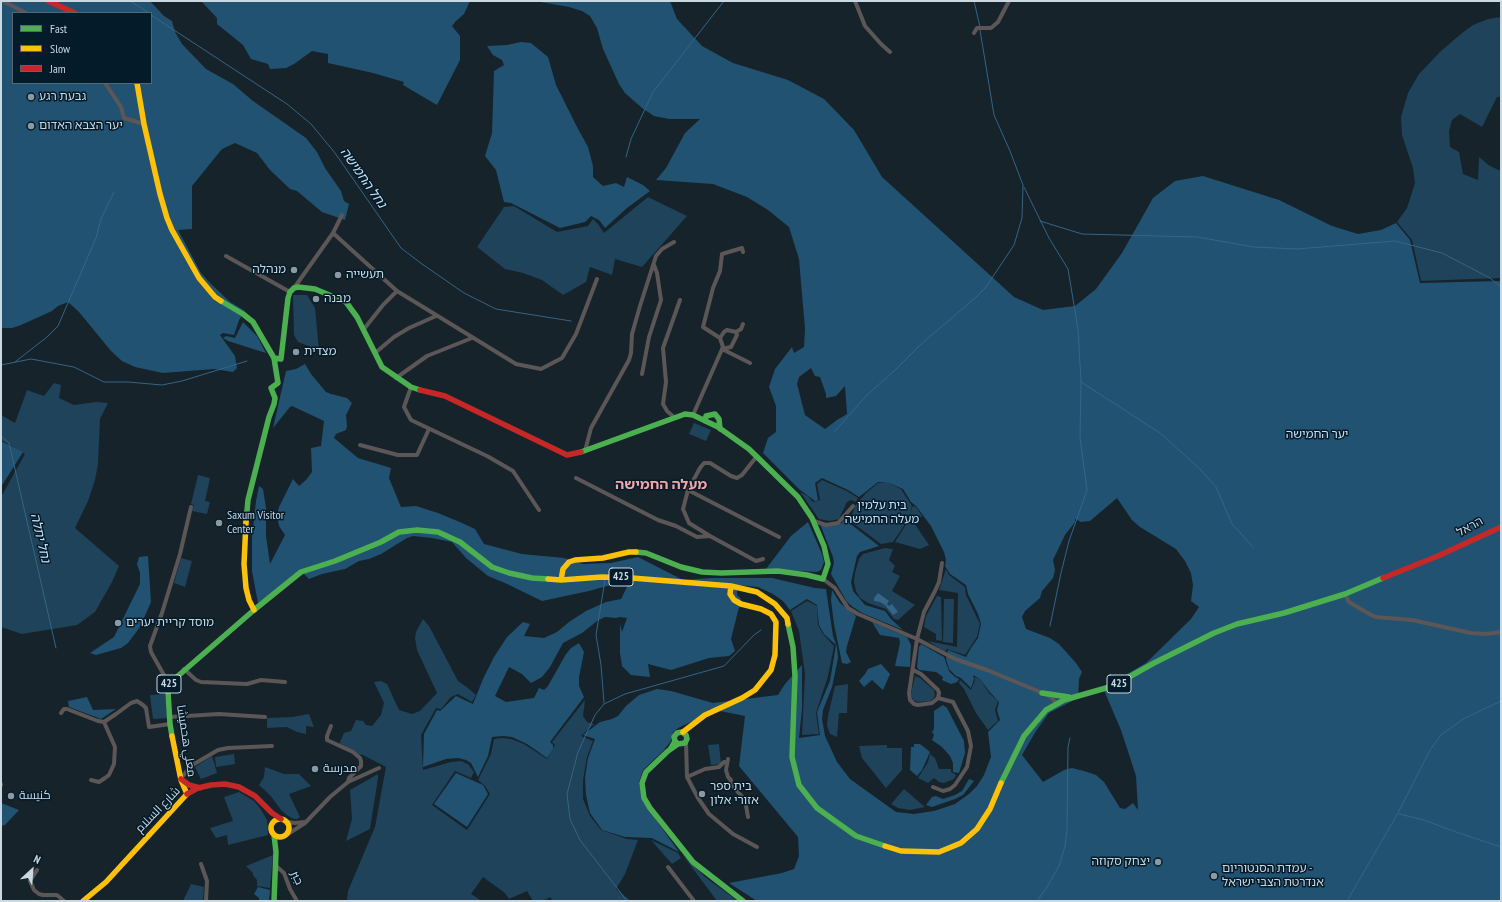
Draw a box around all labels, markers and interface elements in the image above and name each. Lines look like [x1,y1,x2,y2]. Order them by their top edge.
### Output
legend [12,12,152,84]
text: Fast [50,21,67,36]
text: Slow [50,41,70,56]
text: Jam [50,61,66,76]
place label: גבעת רגע [39,90,86,104]
marker: גבעת רגע [26,92,36,102]
place label: יער הצבא האדום [39,119,123,133]
marker: יער הצבא האדום [26,121,36,131]
water label: נחל החמישה [337,145,389,211]
place label: מנהלה [252,263,286,277]
marker: מנהלה [289,265,299,275]
place label: תעשייה [346,268,384,282]
marker: תעשייה [333,270,343,280]
place label: מבנה [324,292,351,306]
marker: מבנה [311,294,321,304]
place label: מצדית [304,345,336,359]
marker: מצדית [291,347,301,357]
park label: יער החמישה [1286,428,1348,442]
district label: מעלה החמישה [615,477,707,493]
park label: בית עלמין מעלה החמישה [845,499,919,527]
place label: Saxum Visitor Center [227,509,284,537]
water label: נחל יתלה [27,512,53,564]
street label: הראל [1454,514,1486,540]
marker: Saxum Visitor Center [214,518,224,528]
road number: 425 [609,568,633,586]
place label: מוסד קריית יערים [126,616,214,630]
marker: מוסד קריית יערים [113,618,123,628]
road number: 425 [157,675,181,693]
road number: 425 [1107,675,1131,693]
street label: معلي هحميشا [173,704,199,778]
place label: مدرسة [323,762,357,776]
marker: مدرسة [310,764,320,774]
place label: בית ספר אזורי אלון [710,780,759,808]
street label: شارع السلام [133,784,183,836]
place label: كنيسة [19,789,51,803]
marker: בית ספר אזורי אלון [697,789,707,799]
marker: كنيسة [6,791,16,801]
north arrow [12,850,52,890]
text: N [32,852,43,867]
place label: יצחק סקוזה [1091,855,1150,869]
marker: יצחק סקוזה [1153,857,1163,867]
place label: עמדת הסנטוריום - אנדרטת הצבי ישראל [1222,862,1324,890]
street label: جبر [288,869,306,887]
marker: עמדת הסנטוריום - אנדרטת הצבי ישראל [1209,871,1219,881]

